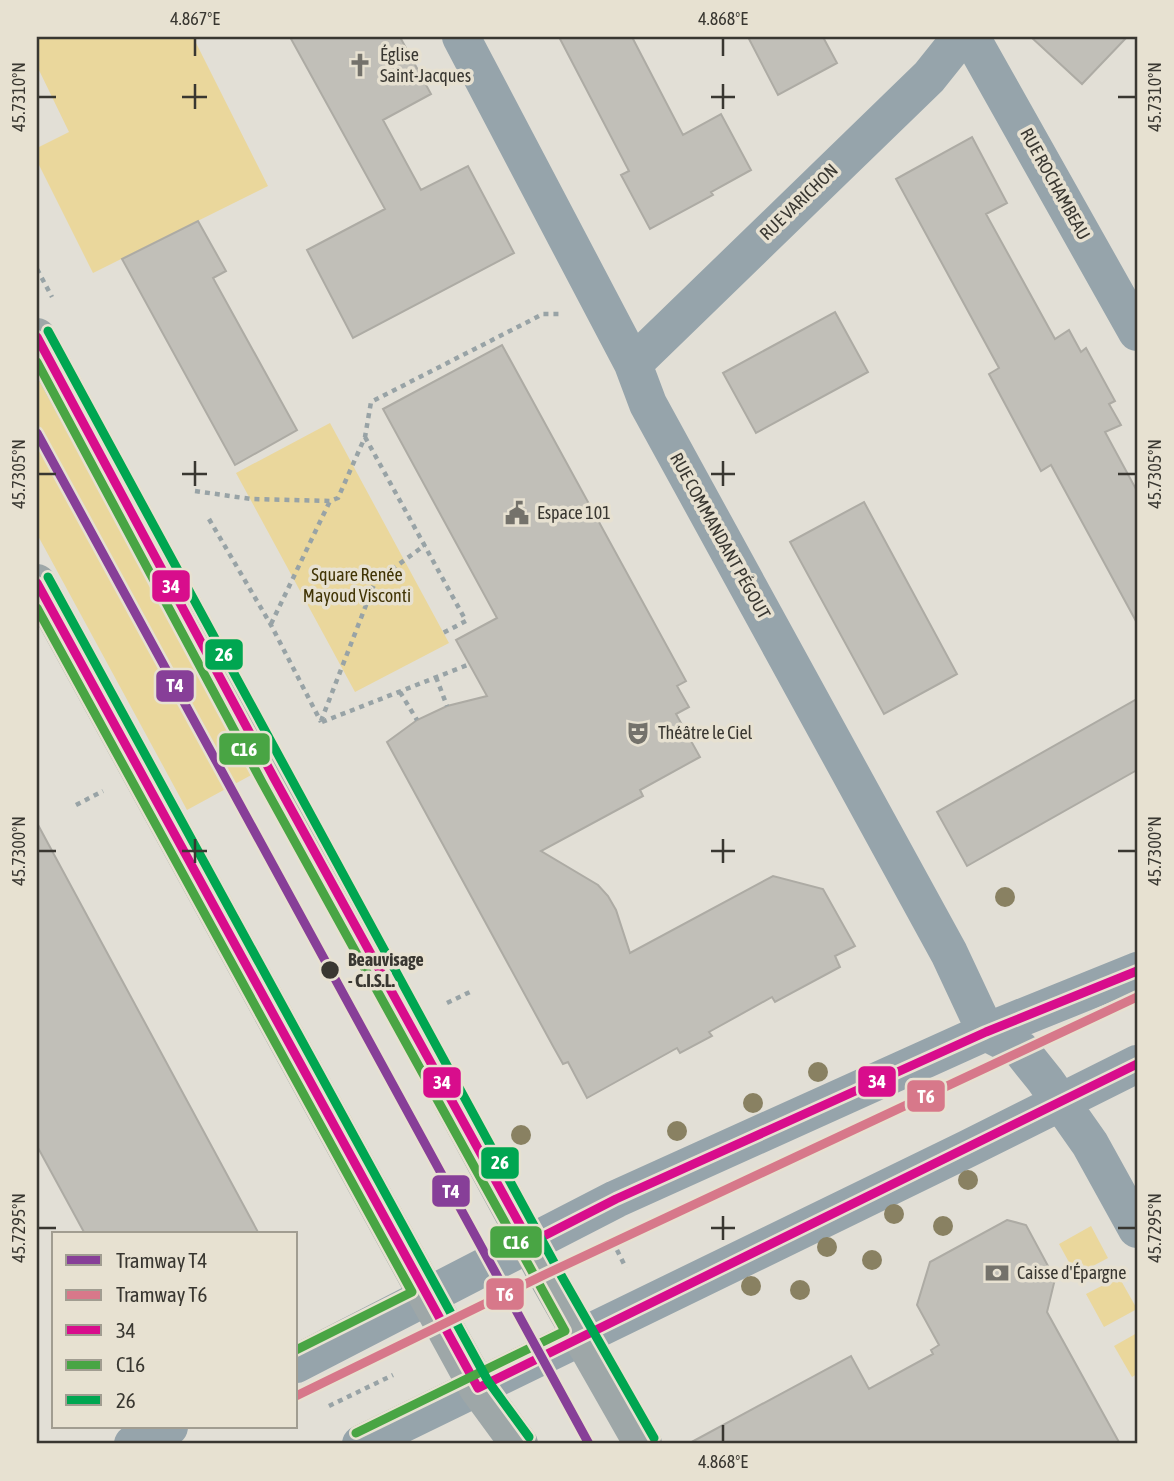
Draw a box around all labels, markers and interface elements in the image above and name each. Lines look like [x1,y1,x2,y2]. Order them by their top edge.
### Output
text: 4.867°E [170,8,220,29]
text: 4.868°E [698,8,748,29]
place label: Église Saint-Jacques [380,44,471,86]
church icon: Église Saint-Jacques [346,51,374,79]
text: 45.7310°N [8,62,29,132]
text: 45.7310°N [1144,62,1165,132]
street label: RUE ROCHAMBEAU [1016,124,1095,243]
street label: RUE VARICHON [755,159,842,244]
text: 45.7305°N [8,439,29,509]
text: 45.7305°N [1144,439,1165,509]
street label: RUE COMMANDANT PÉGOUT [666,449,775,622]
public building icon: Espace 101 [503,499,531,527]
place label: Espace 101 [537,502,611,523]
park label: Square Renée Mayoud Visconti [303,564,411,606]
line badge: 34 [151,569,191,603]
text: 34 [162,575,180,597]
line badge: 26 [204,638,244,671]
text: 26 [215,643,233,665]
line badge: T4 [155,669,195,703]
text: T4 [166,674,184,696]
theatre icon: Théâtre le Ciel [624,719,652,747]
place label: Théâtre le Ciel [658,722,753,743]
line badge: C16 [218,732,271,766]
text: C16 [231,738,257,760]
text: 45.7300°N [8,816,29,886]
text: 45.7300°N [1144,816,1165,886]
place label: Beauvisage - C.I.S.L. [348,949,424,991]
marker: Beauvisage - C.I.S.L. [319,959,341,981]
line badge: 34 [857,1065,897,1098]
line badge: 34 [422,1066,462,1099]
text: 34 [868,1070,886,1092]
text: 34 [433,1071,451,1093]
line badge: T6 [906,1079,946,1113]
text: T6 [917,1085,935,1107]
line badge: 26 [480,1146,520,1180]
text: 26 [491,1151,509,1173]
line badge: T4 [431,1174,471,1208]
text: T4 [442,1180,460,1202]
text: 45.7295°N [8,1193,29,1263]
text: 45.7295°N [1144,1193,1165,1263]
line badge: C16 [489,1225,543,1259]
text: C16 [503,1231,529,1253]
legend [52,1232,298,1428]
text: Tramway T4 [116,1248,207,1272]
bank icon: Caisse d'Épargne [983,1259,1011,1287]
place label: Caisse d'Épargne [1017,1262,1126,1283]
line badge: T6 [485,1277,525,1311]
text: Tramway T6 [116,1282,207,1306]
text: T6 [496,1283,514,1305]
text: 34 [116,1318,136,1342]
text: C16 [116,1352,145,1376]
text: 26 [116,1388,136,1412]
text: 4.868°E [698,1451,748,1472]

